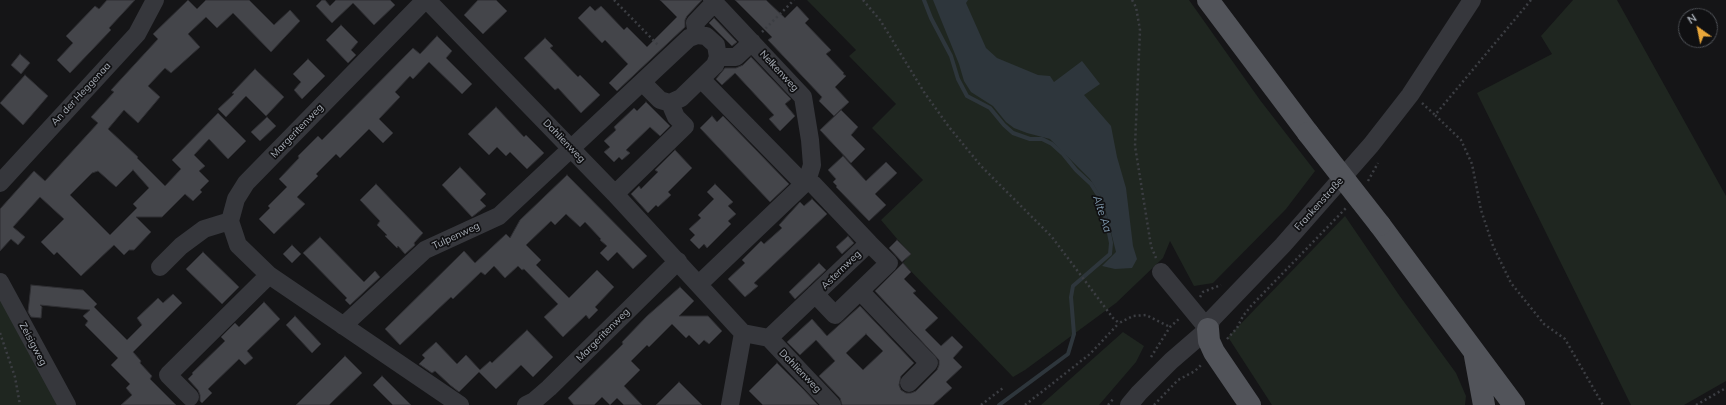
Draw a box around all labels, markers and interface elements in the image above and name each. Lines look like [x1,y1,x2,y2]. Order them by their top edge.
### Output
north arrow [1678,8,1718,48]
text: N [1685,11,1699,27]
street label: Nelkenweg [757,48,801,94]
street label: An der Heggenaa [49,60,113,128]
street label: Margeritenweg [268,102,326,160]
street label: Dahlienweg [540,117,588,165]
street label: Frankenstraße [1292,175,1346,233]
water label: Alte Aa [1090,194,1114,234]
street label: Tulpenweg [430,220,482,252]
street label: Asternweg [819,248,863,292]
street label: Margeritenweg [574,306,632,364]
street label: Zeisigweg [17,320,49,368]
street label: Dahlienweg [776,347,824,395]

